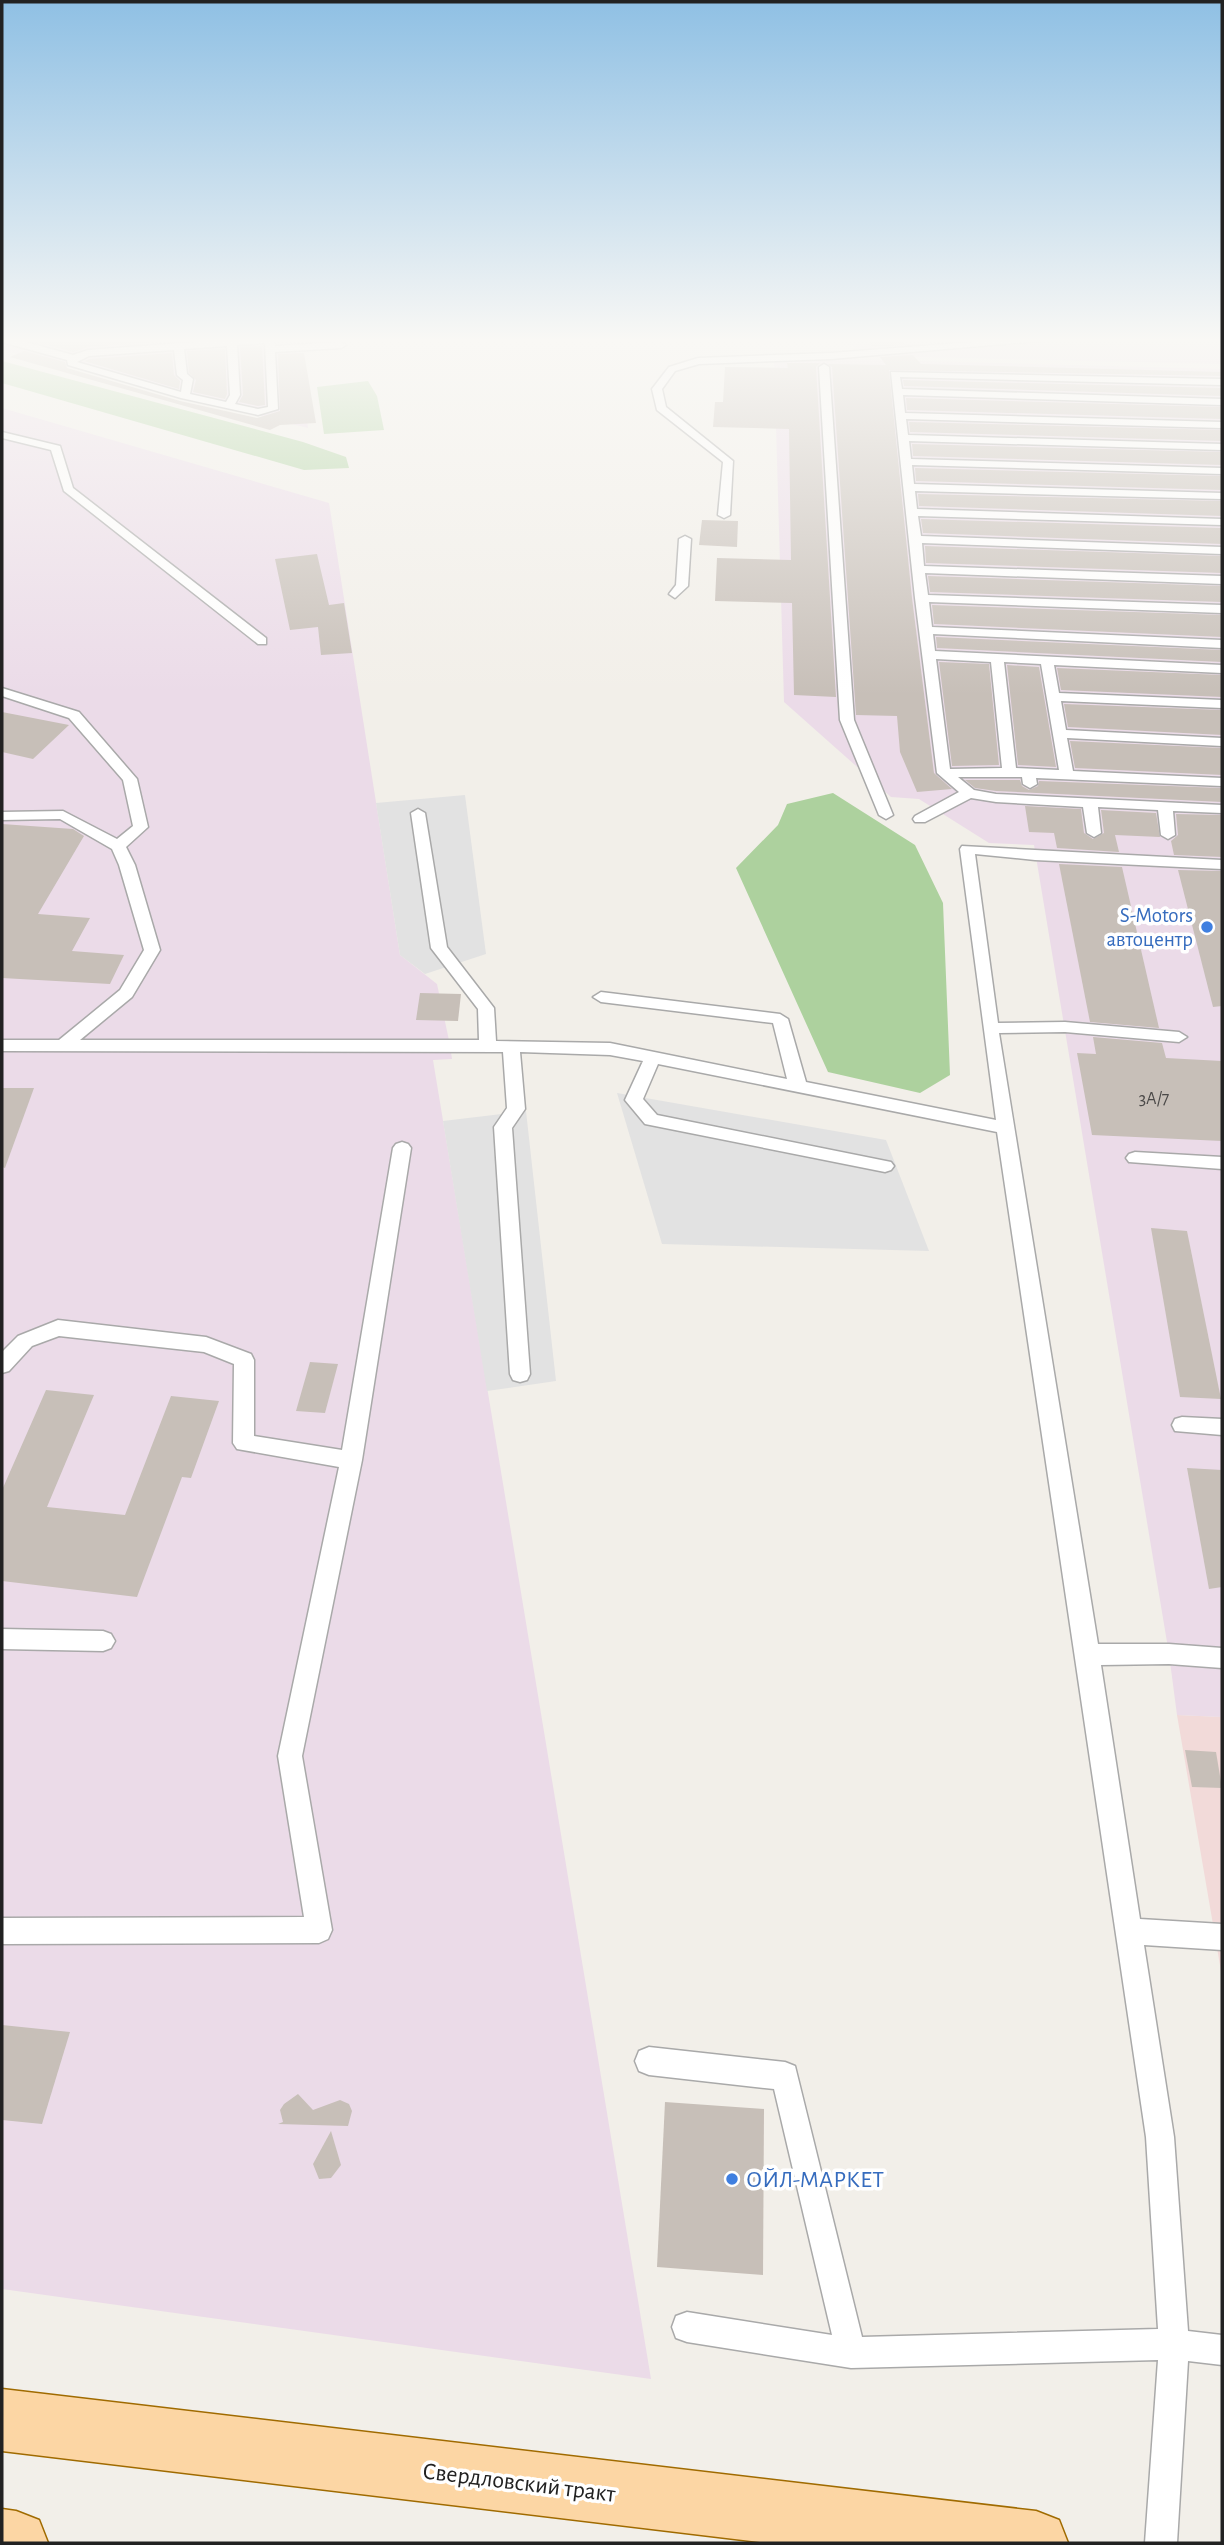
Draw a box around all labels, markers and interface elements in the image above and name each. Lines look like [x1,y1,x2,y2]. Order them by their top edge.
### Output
place label: S-Motors автоцентр [1106,905,1193,950]
marker: S-Motors автоцентр [1199,919,1215,935]
house number: 3А/7 [1139,1090,1169,1108]
place label: ОЙЛ-МАРКЕТ [746,2168,885,2192]
marker: ОЙЛ-МАРКЕТ [724,2171,740,2187]
street label: Свердловский тракт [421,2459,617,2507]

